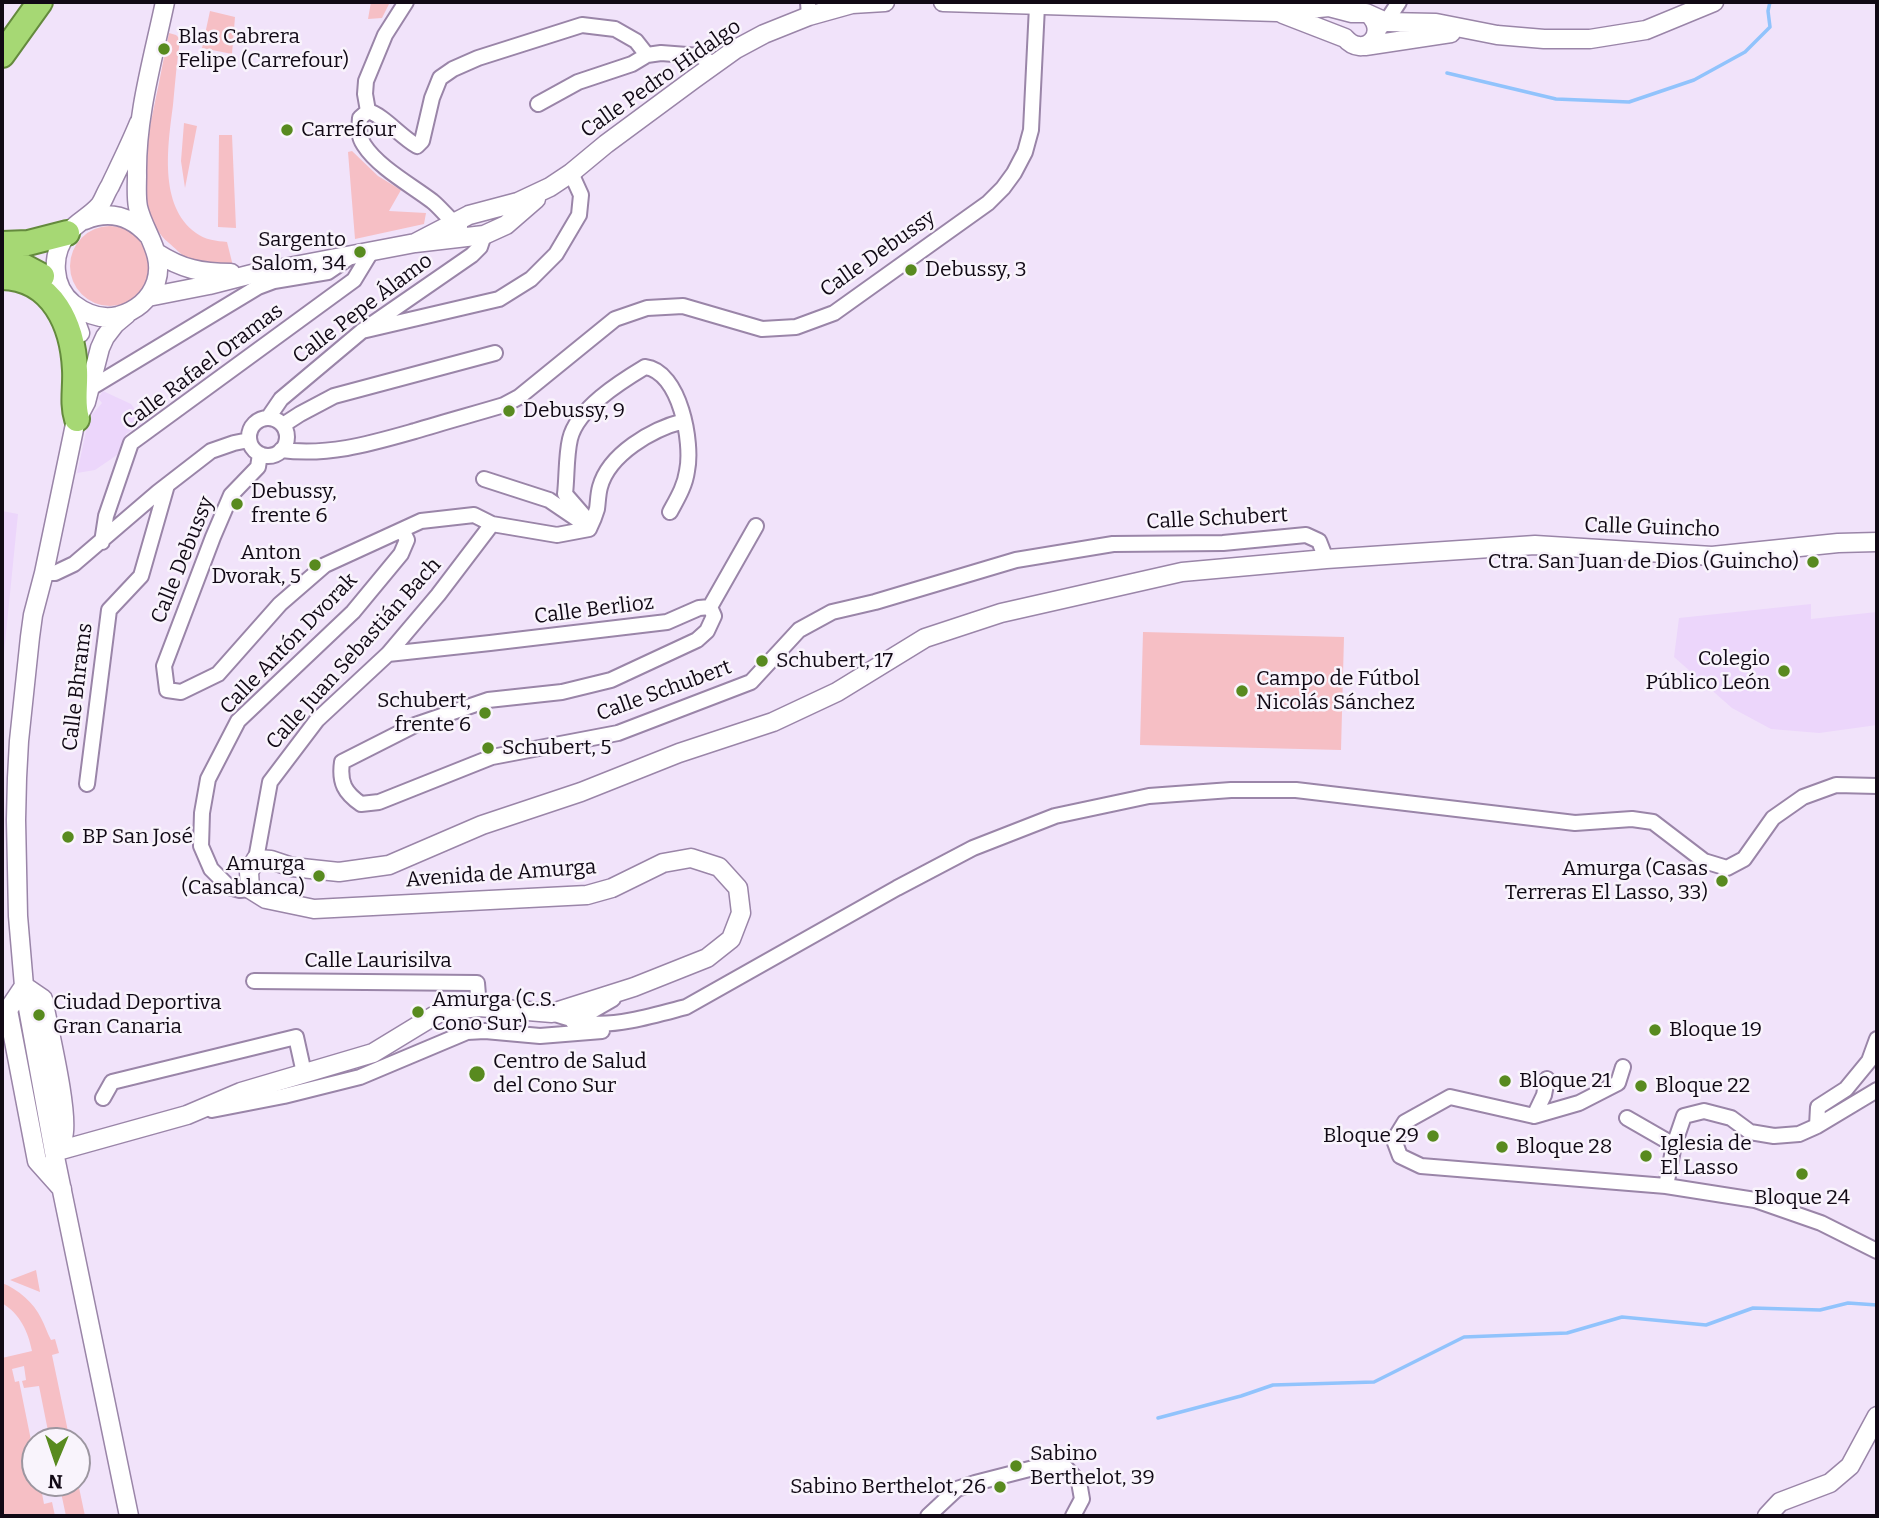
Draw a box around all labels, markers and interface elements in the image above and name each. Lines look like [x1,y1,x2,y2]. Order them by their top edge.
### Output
street label: Calle Pedro Hidalgo [576,14,746,144]
place label: Blas Cabrera Felipe (Carrefour) [178,24,349,74]
marker: Blas Cabrera Felipe (Carrefour) [156,41,172,57]
place label: Carrefour [301,117,396,143]
marker: Carrefour [279,122,295,138]
street label: Calle Debussy [816,205,940,303]
place label: Sargento Salom, 34 [251,227,346,277]
marker: Sargento Salom, 34 [352,244,368,260]
street label: Calle Pepe Álamo [288,248,438,370]
place label: Debussy, 3 [925,257,1027,283]
marker: Debussy, 3 [903,262,919,278]
street label: Calle Rafael Oramas [118,298,288,436]
place label: Debussy, 9 [523,398,625,424]
marker: Debussy, 9 [501,403,517,419]
place label: Debussy, frente 6 [251,479,337,529]
street label: Calle Debussy [146,493,220,627]
marker: Debussy, frente 6 [229,496,245,512]
street label: Calle Schubert [1146,503,1288,535]
street label: Calle Guincho [1584,513,1720,543]
place label: Anton Dvorak, 5 [211,540,301,590]
place label: Ctra. San Juan de Dios (Guincho) [1488,549,1799,575]
street label: Calle Juan Sebastián Bach [261,553,447,755]
marker: Ctra. San Juan de Dios (Guincho) [1805,554,1821,570]
marker: Anton Dvorak, 5 [307,557,323,573]
street label: Calle Antón Dvorak [215,568,363,720]
street label: Calle Berlioz [533,590,655,630]
street label: Calle Bhrams [58,622,98,752]
place label: Colegio Público León [1645,646,1770,696]
place label: Schubert, 17 [776,648,893,674]
marker: Schubert, 17 [754,653,770,669]
street label: Calle Schubert [593,655,735,727]
marker: Colegio Público León [1776,663,1792,679]
place label: Campo de Fútbol Nicolás Sánchez [1256,666,1420,716]
marker: Campo de Fútbol Nicolás Sánchez [1234,683,1250,699]
place label: Schubert, frente 6 [377,688,471,738]
marker: Schubert, frente 6 [477,705,493,721]
place label: Schubert, 5 [502,735,611,761]
marker: Schubert, 5 [480,740,496,756]
place label: BP San José [82,824,193,850]
marker: BP San José [60,829,76,845]
place label: Amurga (Casablanca) [181,851,305,901]
street label: Avenida de Amurga [405,855,597,893]
place label: Amurga (Casas Terreras El Lasso, 33) [1505,856,1708,906]
marker: Amurga (Casablanca) [311,868,327,884]
marker: Amurga (Casas Terreras El Lasso, 33) [1714,873,1730,889]
street label: Calle Laurisilva [304,948,452,974]
place label: Amurga (C.S. Cono Sur) [432,987,556,1037]
place label: Ciudad Deportiva Gran Canaria [53,990,221,1040]
marker: Amurga (C.S. Cono Sur) [410,1004,426,1020]
marker: Ciudad Deportiva Gran Canaria [31,1007,47,1023]
place label: Bloque 19 [1669,1017,1762,1043]
marker: Bloque 19 [1647,1022,1663,1038]
place label: Centro de Salud del Cono Sur [493,1049,647,1099]
marker: Centro de Salud del Cono Sur [467,1064,487,1084]
place label: Bloque 21 [1519,1068,1611,1094]
marker: Bloque 21 [1497,1073,1513,1089]
place label: Bloque 22 [1655,1073,1750,1099]
marker: Bloque 22 [1633,1078,1649,1094]
place label: Bloque 29 [1323,1123,1419,1149]
marker: Bloque 29 [1425,1128,1441,1144]
place label: Iglesia de El Lasso [1660,1131,1752,1181]
place label: Bloque 28 [1516,1134,1612,1160]
marker: Bloque 28 [1494,1139,1510,1155]
marker: Iglesia de El Lasso [1638,1148,1654,1164]
marker: Bloque 24 [1794,1166,1810,1182]
place label: Bloque 24 [1754,1185,1850,1211]
north arrow [21,1427,91,1497]
place label: Sabino Berthelot, 39 [1030,1441,1155,1491]
marker: Sabino Berthelot, 39 [1008,1458,1024,1474]
text: N [48,1470,63,1493]
place label: Sabino Berthelot, 26 [790,1474,986,1500]
marker: Sabino Berthelot, 26 [992,1479,1008,1495]

